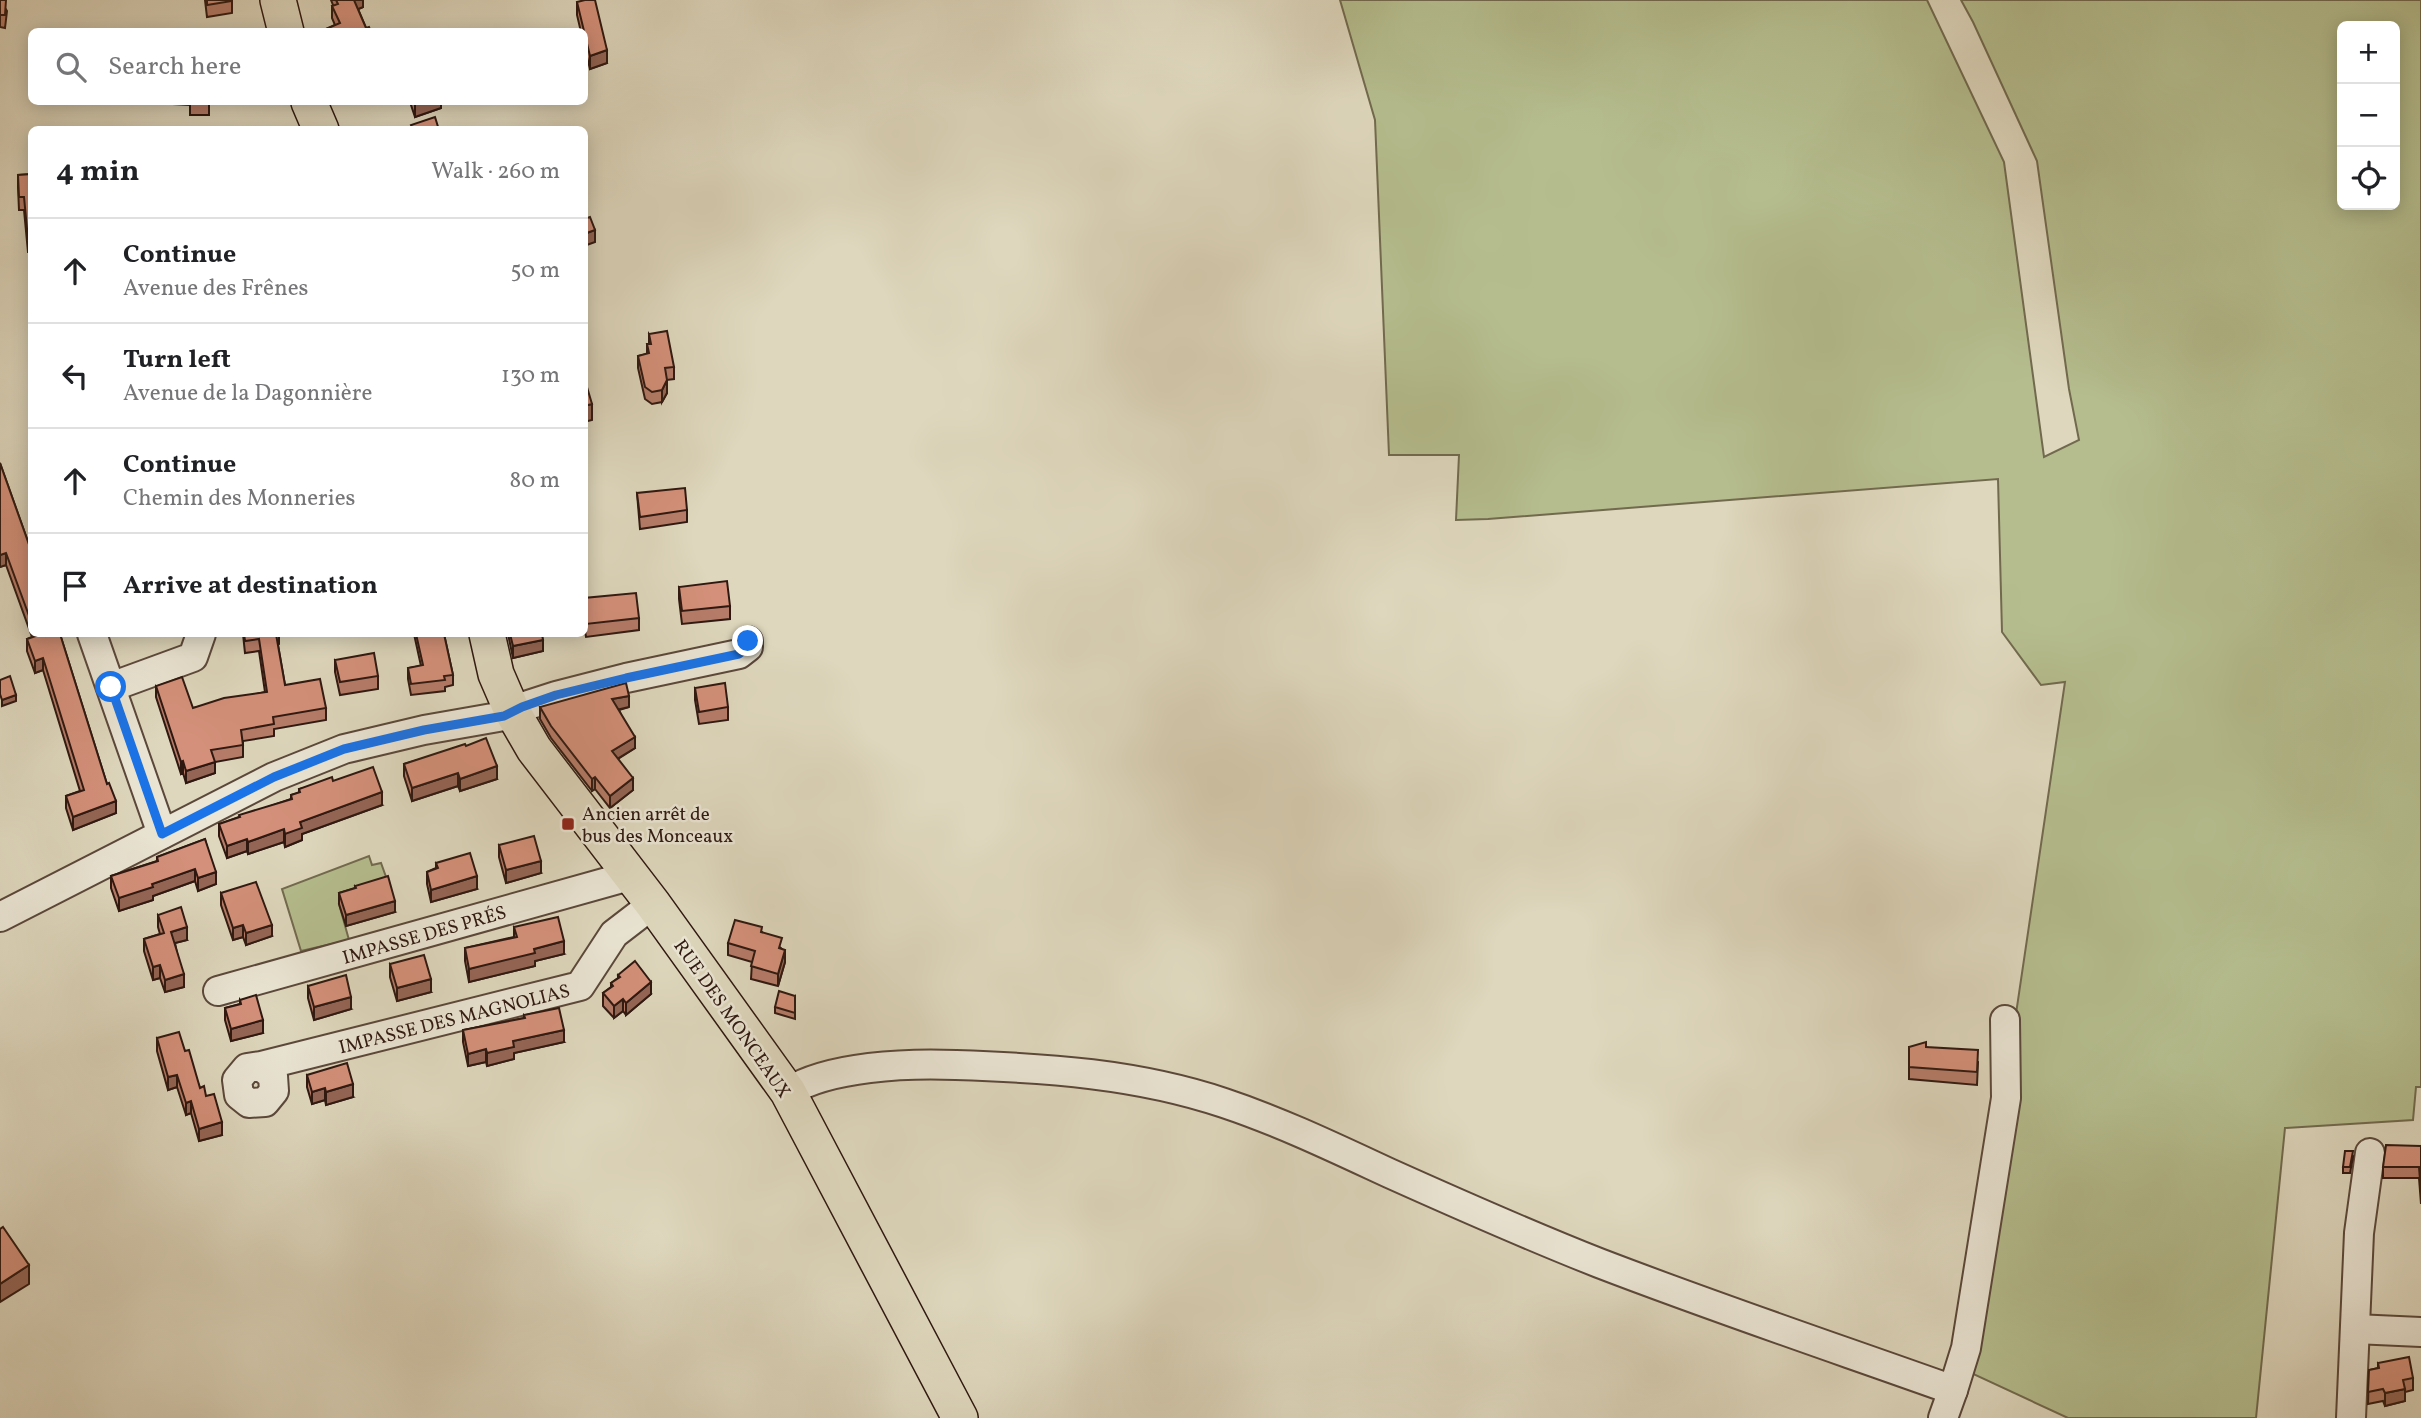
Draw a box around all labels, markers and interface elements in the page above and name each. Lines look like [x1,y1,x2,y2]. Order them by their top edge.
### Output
map controls [2337,21,2400,210]
button: + [2337,21,2400,84]
search box [28,28,588,105]
icon: search [52,48,90,86]
text: Search here [108,49,241,85]
button: − [2337,84,2400,147]
button: locate [2337,147,2400,210]
text: 4 min [56,151,140,193]
text: Walk · 260 m [431,156,560,188]
text: Continue [123,237,236,273]
icon: ahead [56,252,94,290]
text: 50 m [511,255,560,287]
text: Avenue des Frênes [123,273,308,305]
text: Turn left [123,342,231,378]
icon: left [56,357,94,395]
text: 130 m [501,360,560,392]
text: Avenue de la Dagonnière [123,378,372,410]
text: Continue [123,447,236,483]
icon: ahead [56,462,94,500]
text: 80 m [510,465,560,497]
text: Chemin des Monneries [123,483,355,515]
icon: arrive [56,567,94,605]
text: Arrive at destination [123,568,378,604]
route end [732,625,763,656]
route start [95,671,126,702]
place label: Ancien arrêt de bus des Monceaux [582,802,733,850]
marker: Ancien arrêt de bus des Monceaux [560,816,576,832]
street label: IMPASSE DES PRÉS [339,900,510,972]
street label: RUE DES MONCEAUX [667,935,796,1104]
street label: IMPASSE DES MAGNOLIAS [336,979,573,1061]

